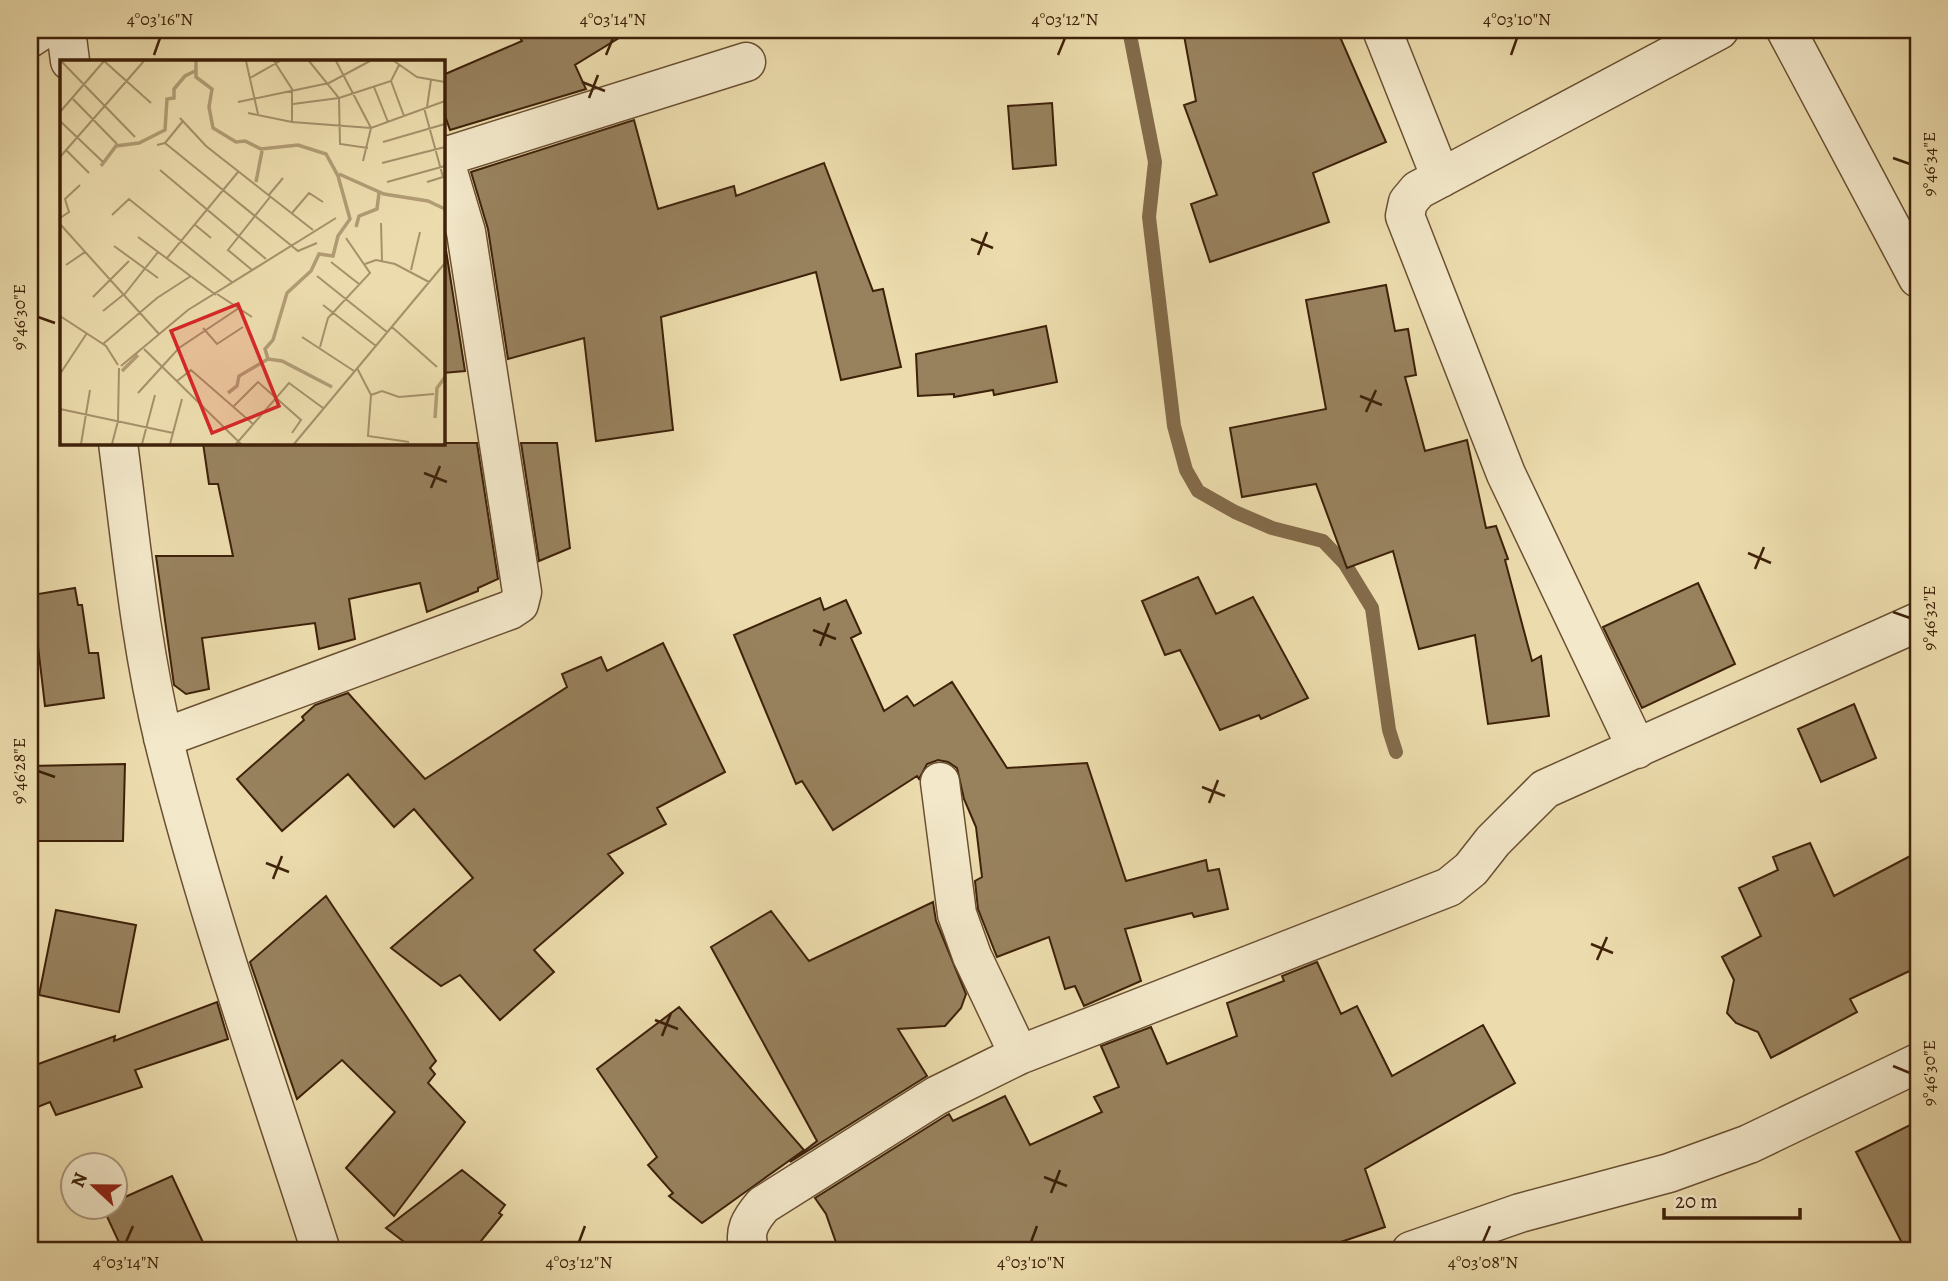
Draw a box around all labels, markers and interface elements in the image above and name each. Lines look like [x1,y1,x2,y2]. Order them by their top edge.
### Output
text: 4°03'16"N [127,7,193,31]
text: 4°03'14"N [580,7,646,31]
text: 4°03'12"N [1032,7,1098,31]
text: 4°03'10"N [1483,7,1551,31]
inset map [60,60,444,444]
text: 9°46'34"E [1917,132,1941,196]
text: 9°46'30"E [7,284,31,350]
text: 9°46'32"E [1917,585,1941,651]
text: 9°46'28"E [7,738,31,804]
text: 9°46'30"E [1917,1040,1941,1106]
north arrow [60,1152,130,1222]
text: N [65,1169,94,1191]
scale bar [1664,1176,1801,1220]
text: 20 m [1675,1187,1718,1215]
text: 4°03'14"N [93,1250,159,1274]
text: 4°03'12"N [546,1250,612,1274]
text: 4°03'10"N [997,1250,1065,1274]
text: 4°03'08"N [1448,1250,1518,1274]

